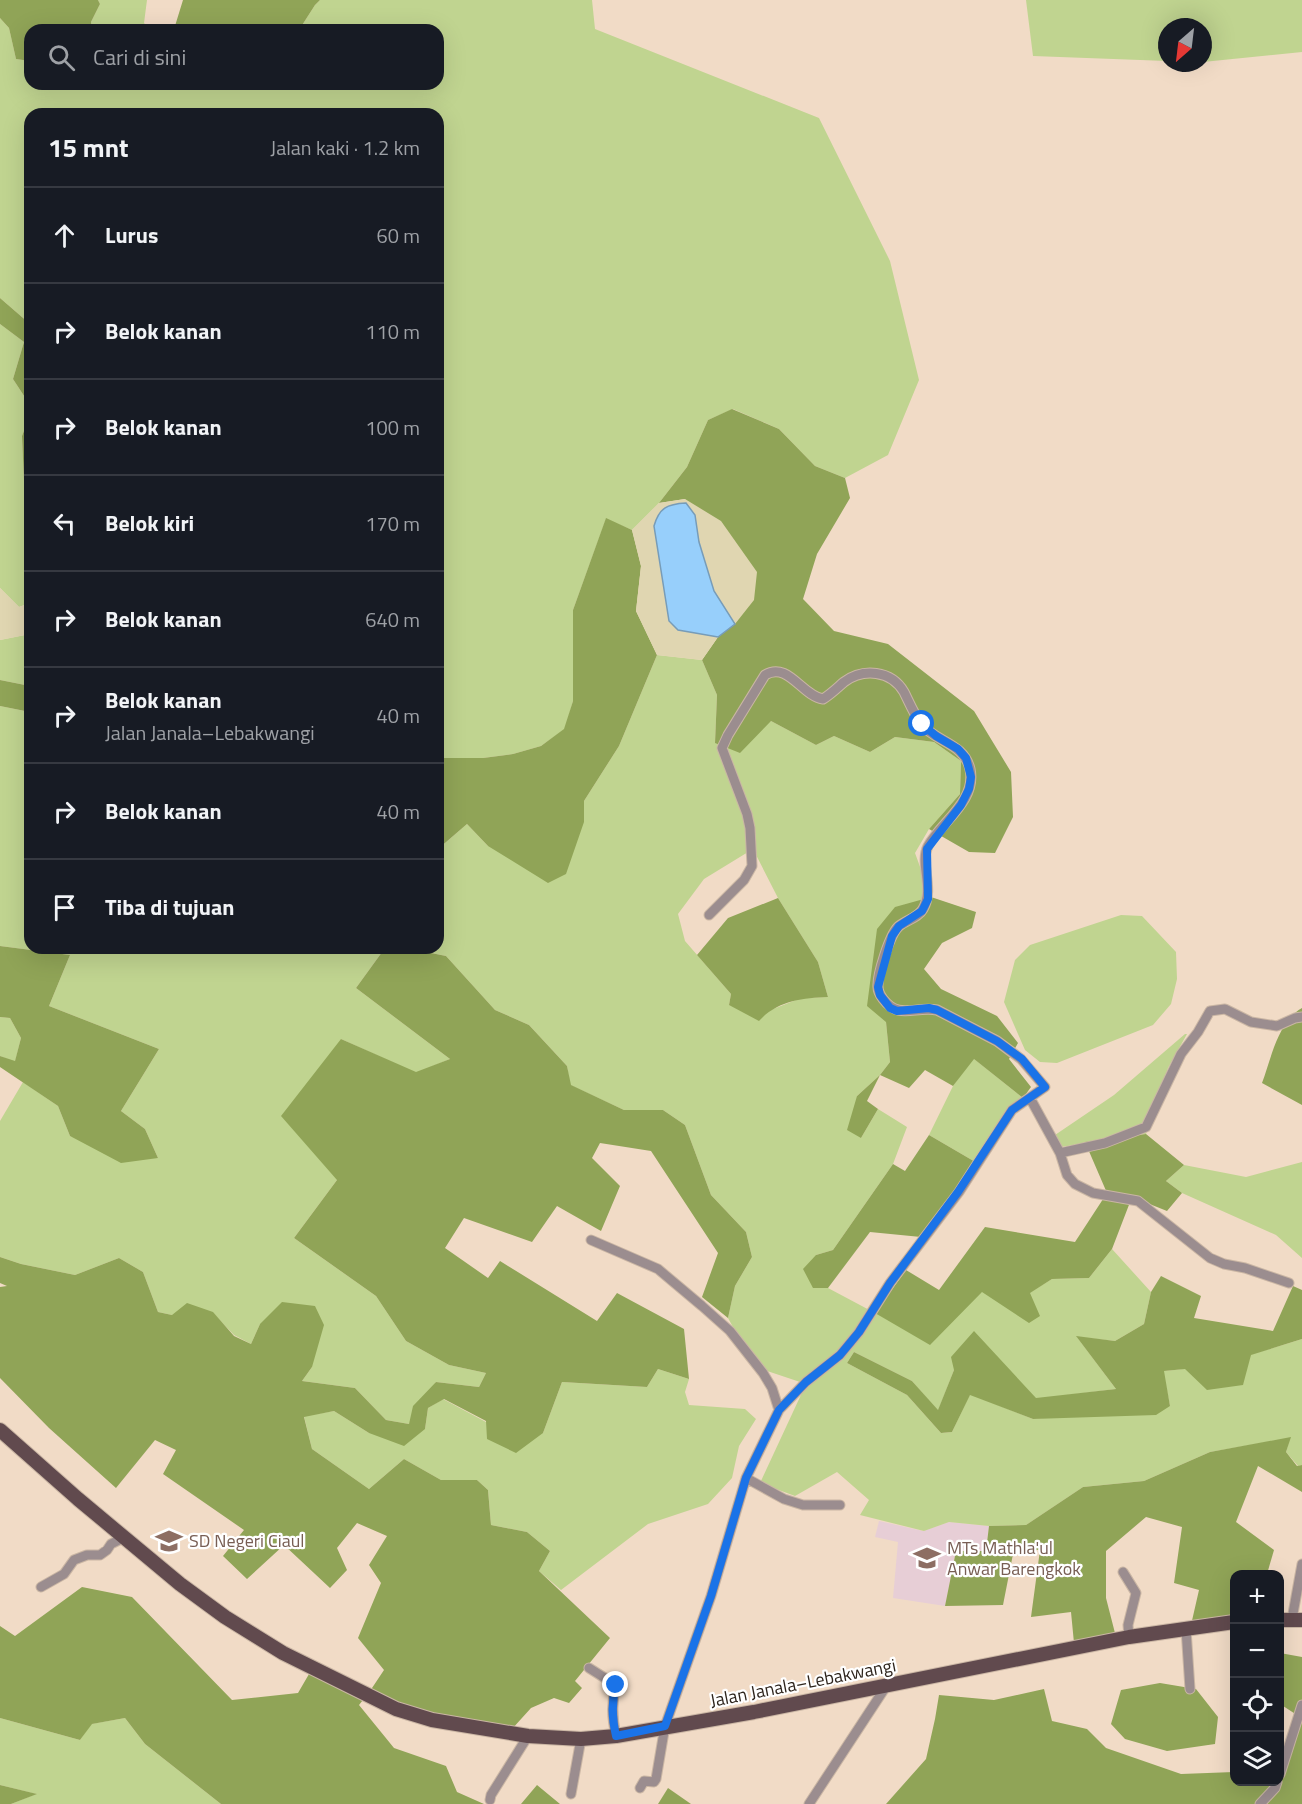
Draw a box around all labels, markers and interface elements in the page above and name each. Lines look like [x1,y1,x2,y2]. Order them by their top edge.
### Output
north arrow [1158,18,1212,72]
search box [24,24,444,90]
text: Cari di sini [93,40,186,74]
icon: search [45,41,78,74]
text: 15 mnt [48,128,129,167]
text: Jalan kaki · 1.2 km [270,132,420,163]
text: Lurus [105,218,158,252]
icon: ahead [48,219,81,252]
text: 60 m [376,220,420,251]
text: Belok kanan [105,314,222,348]
icon: right [48,315,81,348]
text: 110 m [365,316,420,347]
text: Belok kanan [105,410,222,444]
icon: right [48,411,81,444]
text: 100 m [365,412,420,443]
text: Belok kiri [105,506,194,540]
icon: left [48,507,81,540]
text: 170 m [365,508,420,539]
text: Belok kanan [105,602,222,636]
icon: right [48,603,81,636]
text: 640 m [365,604,420,635]
text: Belok kanan [105,683,222,717]
icon: right [48,699,81,732]
text: 40 m [376,700,420,731]
route start [908,710,934,736]
text: Jalan Janala–Lebakwangi [105,717,315,748]
text: Belok kanan [105,794,222,828]
icon: right [48,795,81,828]
text: 40 m [376,796,420,827]
text: Tiba di tujuan [105,890,234,924]
icon: arrive [48,891,81,924]
school or university icon: SD Negeri Ciaul [154,1526,184,1556]
place label: SD Negeri Ciaul [189,1527,304,1554]
place label: MTs Mathla'ul Anwar Barengkok [947,1534,1081,1582]
school or university icon: MTs Mathla'ul Anwar Barengkok [912,1543,942,1573]
map controls [1230,1570,1284,1786]
button: + [1230,1570,1284,1624]
button: − [1230,1624,1284,1678]
street label: Jalan Janala–Lebakwangi [708,1651,898,1714]
route end [602,1671,628,1697]
button: locate [1230,1678,1284,1732]
button: layers [1230,1732,1284,1786]

